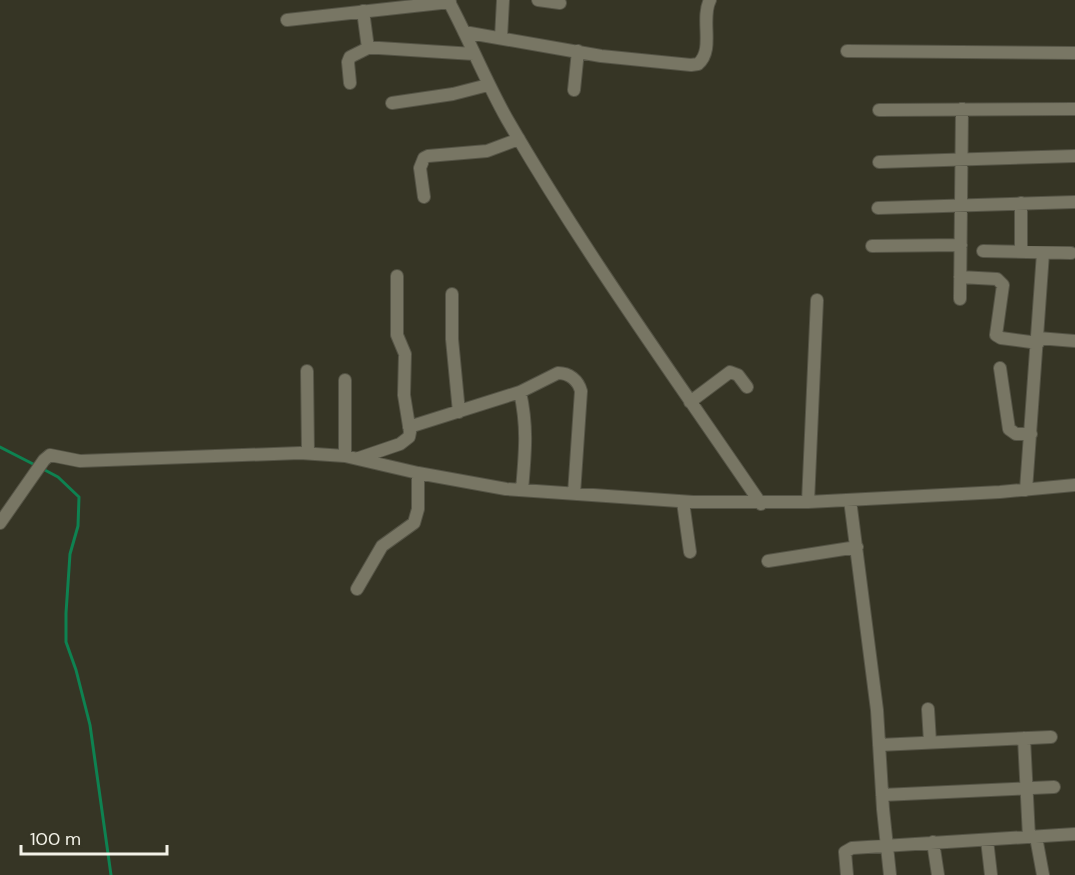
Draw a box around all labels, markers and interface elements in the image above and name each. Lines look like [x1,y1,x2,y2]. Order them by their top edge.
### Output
scale bar [21,818,166,856]
text: 100 m [30,827,81,851]

